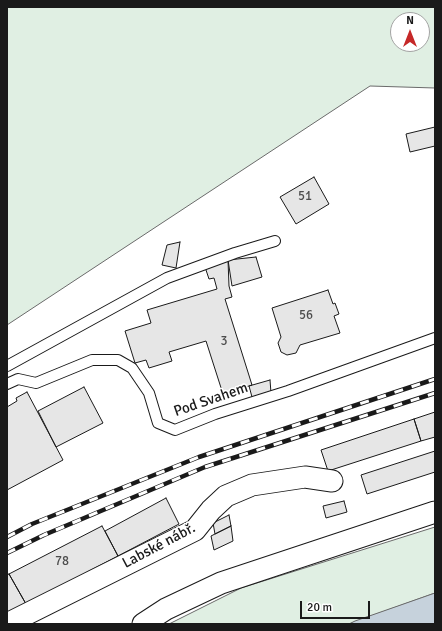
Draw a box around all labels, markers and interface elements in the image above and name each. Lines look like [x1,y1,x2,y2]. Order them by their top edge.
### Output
north arrow [390,12,430,52]
text: N [406,14,414,27]
house number: 51 [298,189,312,205]
house number: 56 [299,308,313,324]
house number: 3 [220,334,228,350]
street label: Pod Svahem [172,379,250,421]
street label: Labské nábř. [119,519,199,573]
house number: 78 [55,554,69,570]
scale bar [302,593,372,619]
text: 20 m [307,600,332,615]

